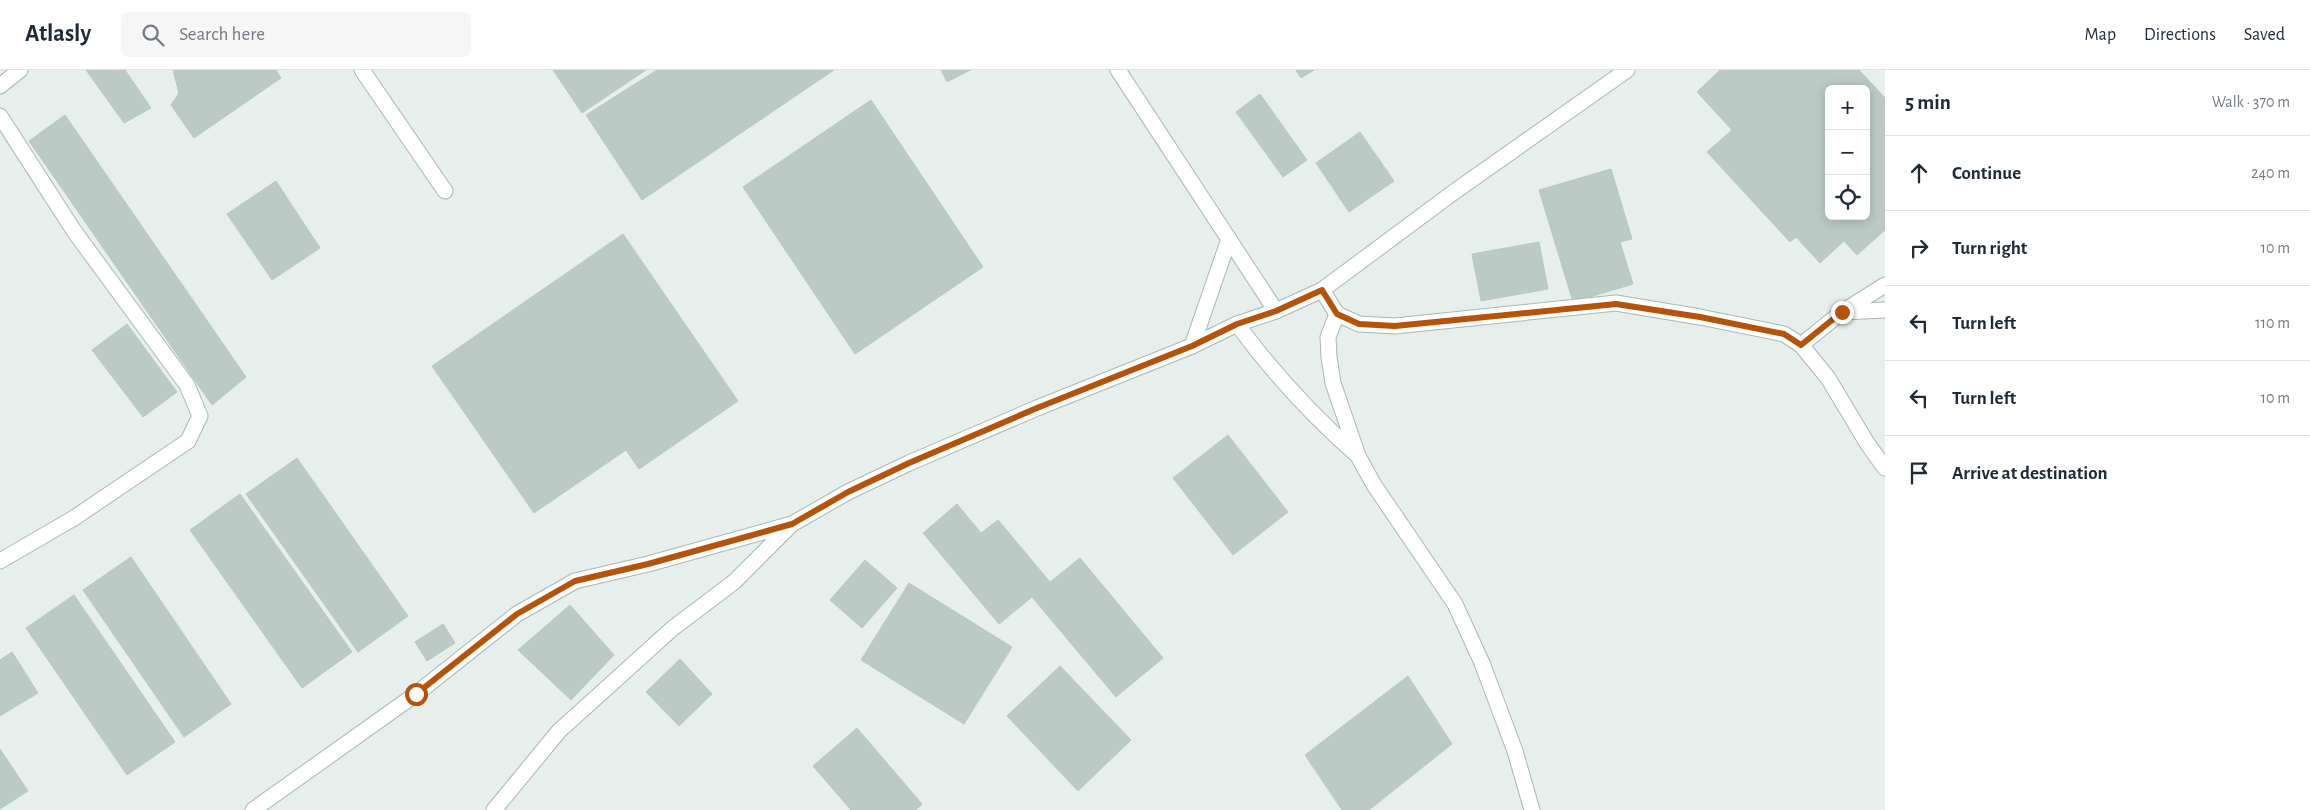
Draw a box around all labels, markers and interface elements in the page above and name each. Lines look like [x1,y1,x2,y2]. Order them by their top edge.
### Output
search box [121,12,471,57]
icon: search [139,21,167,49]
text: Atlasly [25,22,91,46]
text: Search here [179,25,265,44]
text: Map [2085,26,2116,44]
text: Directions [2144,26,2216,44]
text: Saved [2244,26,2285,44]
map controls [1825,85,1870,220]
button: + [1825,85,1870,130]
text: 5 min [1905,92,1951,113]
text: Walk · 370 m [2212,94,2290,110]
button: − [1825,130,1870,175]
icon: ahead [1905,159,1933,187]
text: Continue [1952,164,2021,183]
text: 240 m [2251,165,2290,181]
button: locate [1825,175,1870,220]
icon: right [1905,234,1933,262]
text: Turn right [1952,239,2027,258]
text: 10 m [2261,240,2290,256]
route end [1831,301,1854,324]
icon: left [1905,309,1933,337]
text: Turn left [1952,314,2016,333]
text: 110 m [2255,315,2290,331]
icon: left [1905,384,1933,412]
text: Turn left [1952,389,2016,408]
text: 10 m [2261,390,2290,406]
icon: arrive [1905,459,1933,487]
text: Arrive at destination [1952,464,2108,483]
route start [405,683,428,706]

